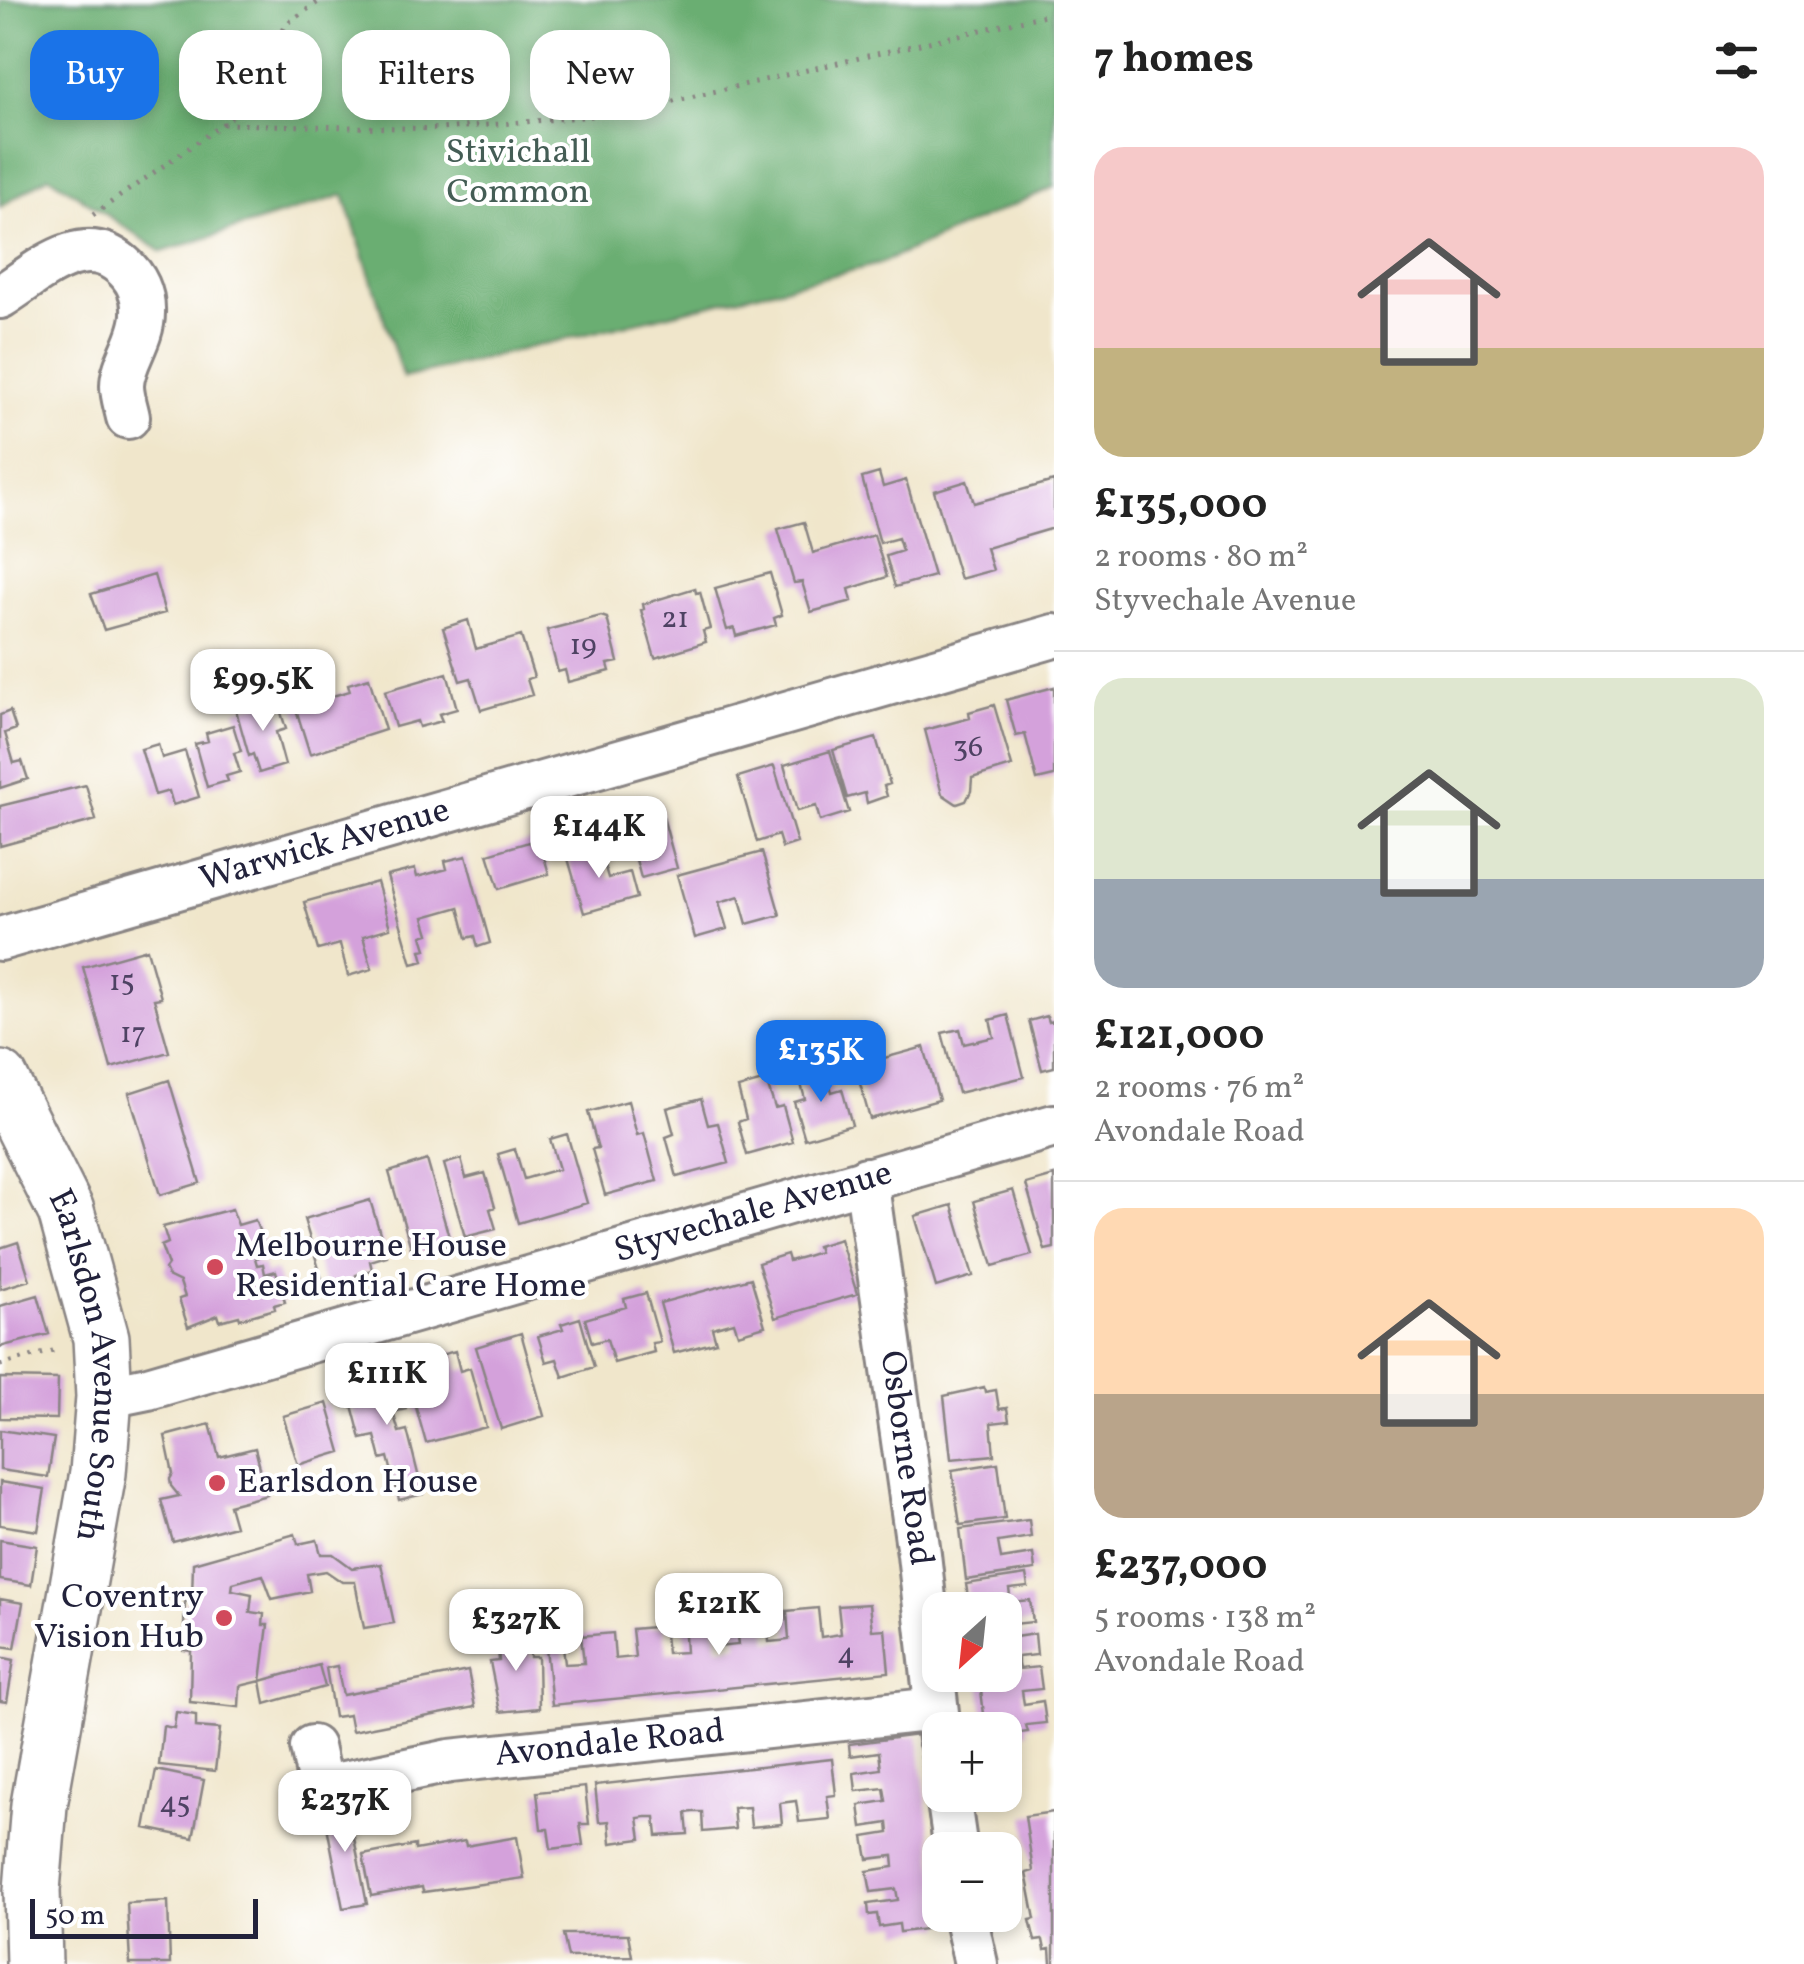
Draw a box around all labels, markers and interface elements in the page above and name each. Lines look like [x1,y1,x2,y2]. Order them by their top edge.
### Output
chip: Buy [30,30,159,120]
chip: Rent [179,30,322,120]
chip: Filters [342,30,510,120]
chip: New [530,30,670,120]
text: 7 homes [1094,31,1254,90]
icon: filters [1709,33,1764,88]
park label: Stivichall Common [445,129,591,217]
icon: home [1339,212,1519,392]
text: £135,000 [1094,477,1267,536]
text: 2 rooms · 80 m² [1094,536,1308,580]
text: Styvechale Avenue [1094,580,1356,624]
house number: 21 [661,598,689,640]
house number: 19 [569,625,597,667]
pin: £99.5K [182,649,344,734]
text: £99.5K [212,659,314,703]
house number: 36 [953,727,983,769]
icon: home [1339,743,1519,923]
street label: Warwick Avenue [194,787,455,904]
pin: £144K [529,796,669,881]
text: £144K [552,806,646,850]
house number: 15 [109,961,135,1003]
text: £121,000 [1094,1008,1264,1067]
house number: 17 [120,1013,146,1055]
pin: £135K [751,1020,891,1105]
text: £135K [778,1030,864,1074]
text: 2 rooms · 76 m² [1094,1067,1304,1111]
text: Avondale Road [1094,1111,1305,1155]
street label: Styvechale Avenue [609,1150,898,1276]
street label: Earlsdon Avenue South [35,1181,129,1545]
place label: Melbourne House Residential Care Home [235,1223,586,1311]
marker: Melbourne House Residential Care Home [204,1256,226,1278]
icon: home [1339,1273,1519,1453]
pin: £111K [317,1343,457,1428]
street label: Osborne Road [867,1348,944,1568]
text: £111K [347,1353,427,1397]
place label: Earlsdon House [237,1459,478,1507]
marker: Earlsdon House [206,1472,228,1494]
text: £237,000 [1094,1538,1267,1597]
pin: £121K [649,1573,789,1658]
place label: Coventry Vision Hub [34,1574,204,1662]
text: £121K [677,1583,761,1627]
pin: £327K [446,1589,586,1674]
north arrow [922,1592,1022,1692]
map controls [922,1592,1022,1932]
text: 5 rooms · 138 m² [1094,1597,1316,1641]
text: £327K [471,1599,561,1643]
marker: Coventry Vision Hub [213,1607,235,1629]
house number: 4 [837,1634,855,1676]
text: Avondale Road [1094,1641,1305,1685]
street label: Avondale Road [493,1708,727,1780]
button: + [922,1712,1022,1812]
pin: £237K [275,1770,415,1855]
text: £237K [300,1780,390,1824]
house number: 45 [159,1783,191,1825]
button: − [922,1832,1022,1932]
scale bar [30,1894,258,1938]
text: 50 m [45,1897,105,1936]

